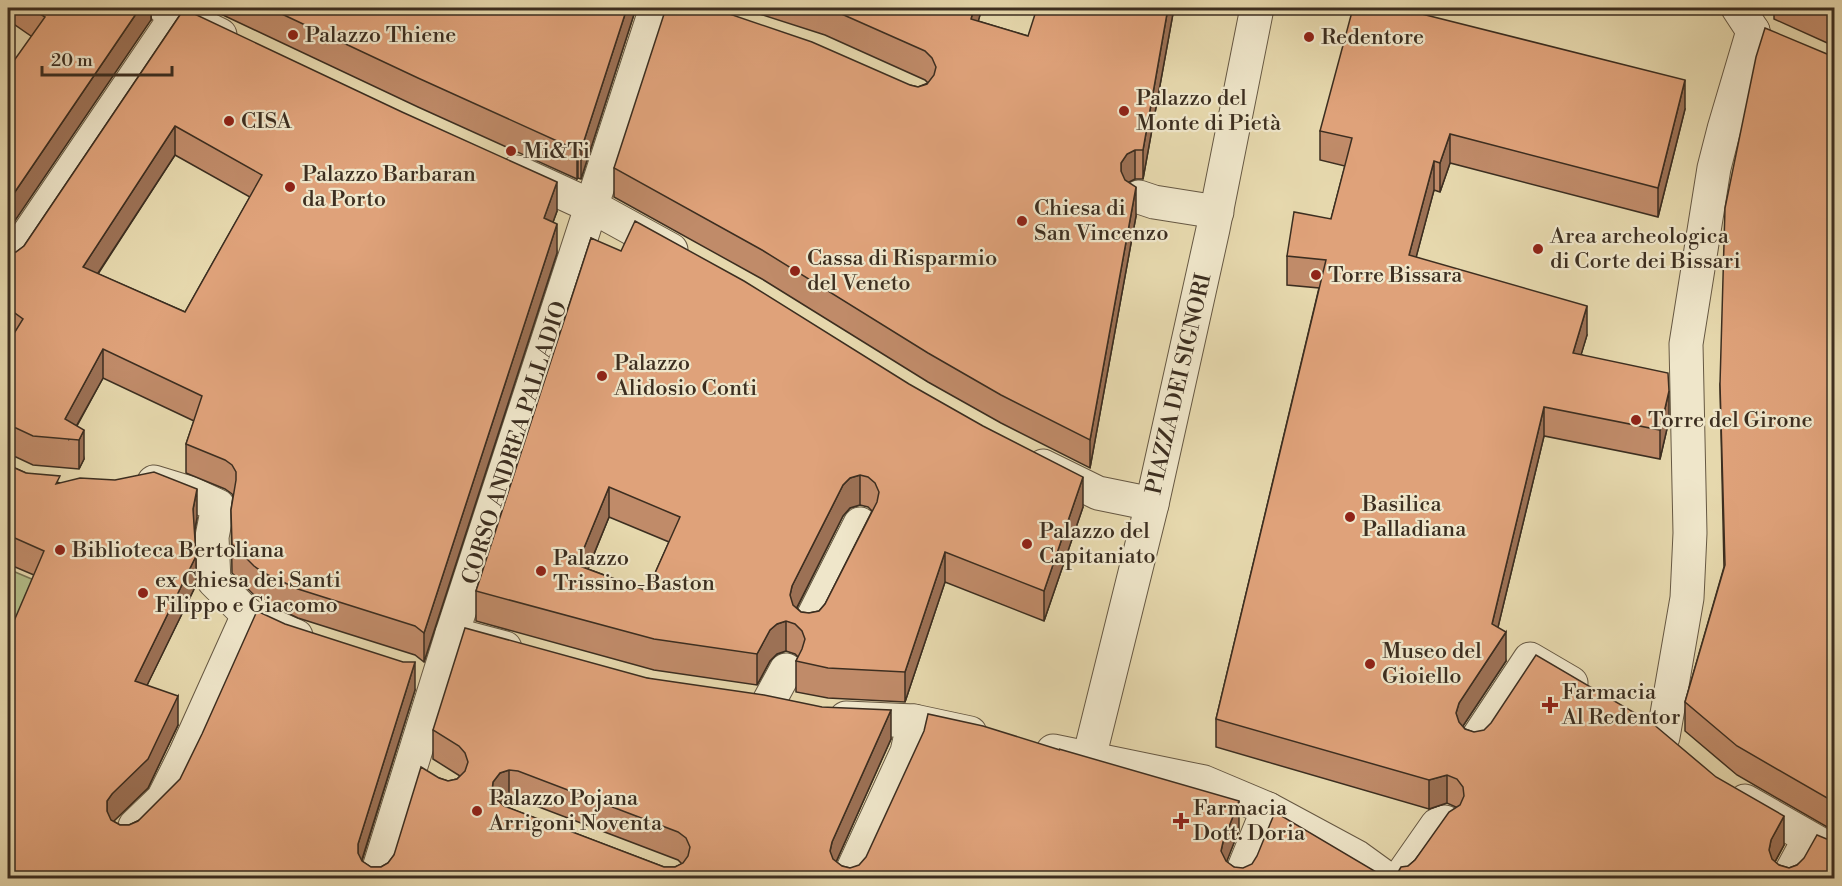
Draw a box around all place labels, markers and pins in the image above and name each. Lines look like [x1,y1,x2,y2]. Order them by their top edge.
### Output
place label: Palazzo Thiene [305,22,456,49]
place label: Redentore [1321,24,1424,51]
marker: Palazzo Thiene [286,28,300,42]
marker: Redentore [1302,30,1316,44]
place label: Palazzo del Monte di Pietà [1136,85,1282,137]
marker: Palazzo del Monte di Pietà [1117,104,1131,118]
place label: CISA [241,108,293,135]
marker: CISA [222,114,236,128]
place label: Mi&Ti [523,138,590,165]
marker: Mi&Ti [504,144,518,158]
place label: Palazzo Barbaran da Porto [302,161,476,213]
marker: Palazzo Barbaran da Porto [283,180,297,194]
place label: Chiesa di San Vincenzo [1034,195,1169,247]
marker: Chiesa di San Vincenzo [1015,214,1029,228]
place label: Area archeologica di Corte dei Bissari [1549,223,1741,275]
marker: Area archeologica di Corte dei Bissari [1531,242,1545,256]
place label: Cassa di Risparmio del Veneto [807,245,997,297]
place label: Torre Bissara [1328,262,1463,289]
marker: Cassa di Risparmio del Veneto [788,264,802,278]
marker: Torre Bissara [1309,268,1323,282]
place label: Palazzo Alidosio Conti [613,350,757,402]
marker: Palazzo Alidosio Conti [595,369,609,383]
place label: Torre del Girone [1648,407,1813,434]
marker: Torre del Girone [1629,413,1643,427]
place label: Basilica Palladiana [1361,491,1467,543]
marker: Basilica Palladiana [1343,510,1357,524]
place label: Palazzo del Capitaniato [1039,518,1156,570]
place label: Biblioteca Bertoliana [71,537,285,564]
marker: Palazzo del Capitaniato [1020,537,1034,551]
marker: Biblioteca Bertoliana [53,543,67,557]
place label: Palazzo Trissino-Baston [553,545,715,597]
marker: Palazzo Trissino-Baston [534,564,548,578]
place label: ex Chiesa dei Santi Filippo e Giacomo [155,567,341,619]
marker: ex Chiesa dei Santi Filippo e Giacomo [136,586,150,600]
place label: Museo del Gioiello [1382,638,1482,690]
marker: Museo del Gioiello [1363,657,1377,671]
place label: Farmacia Al Redentor [1561,679,1680,731]
marker: Farmacia Al Redentor [1543,698,1557,712]
place label: Palazzo Pojana Arrigoni Noventa [488,785,663,837]
place label: Farmacia Dott. Doria [1193,795,1306,847]
marker: Palazzo Pojana Arrigoni Noventa [470,804,484,818]
marker: Farmacia Dott. Doria [1174,814,1188,828]

